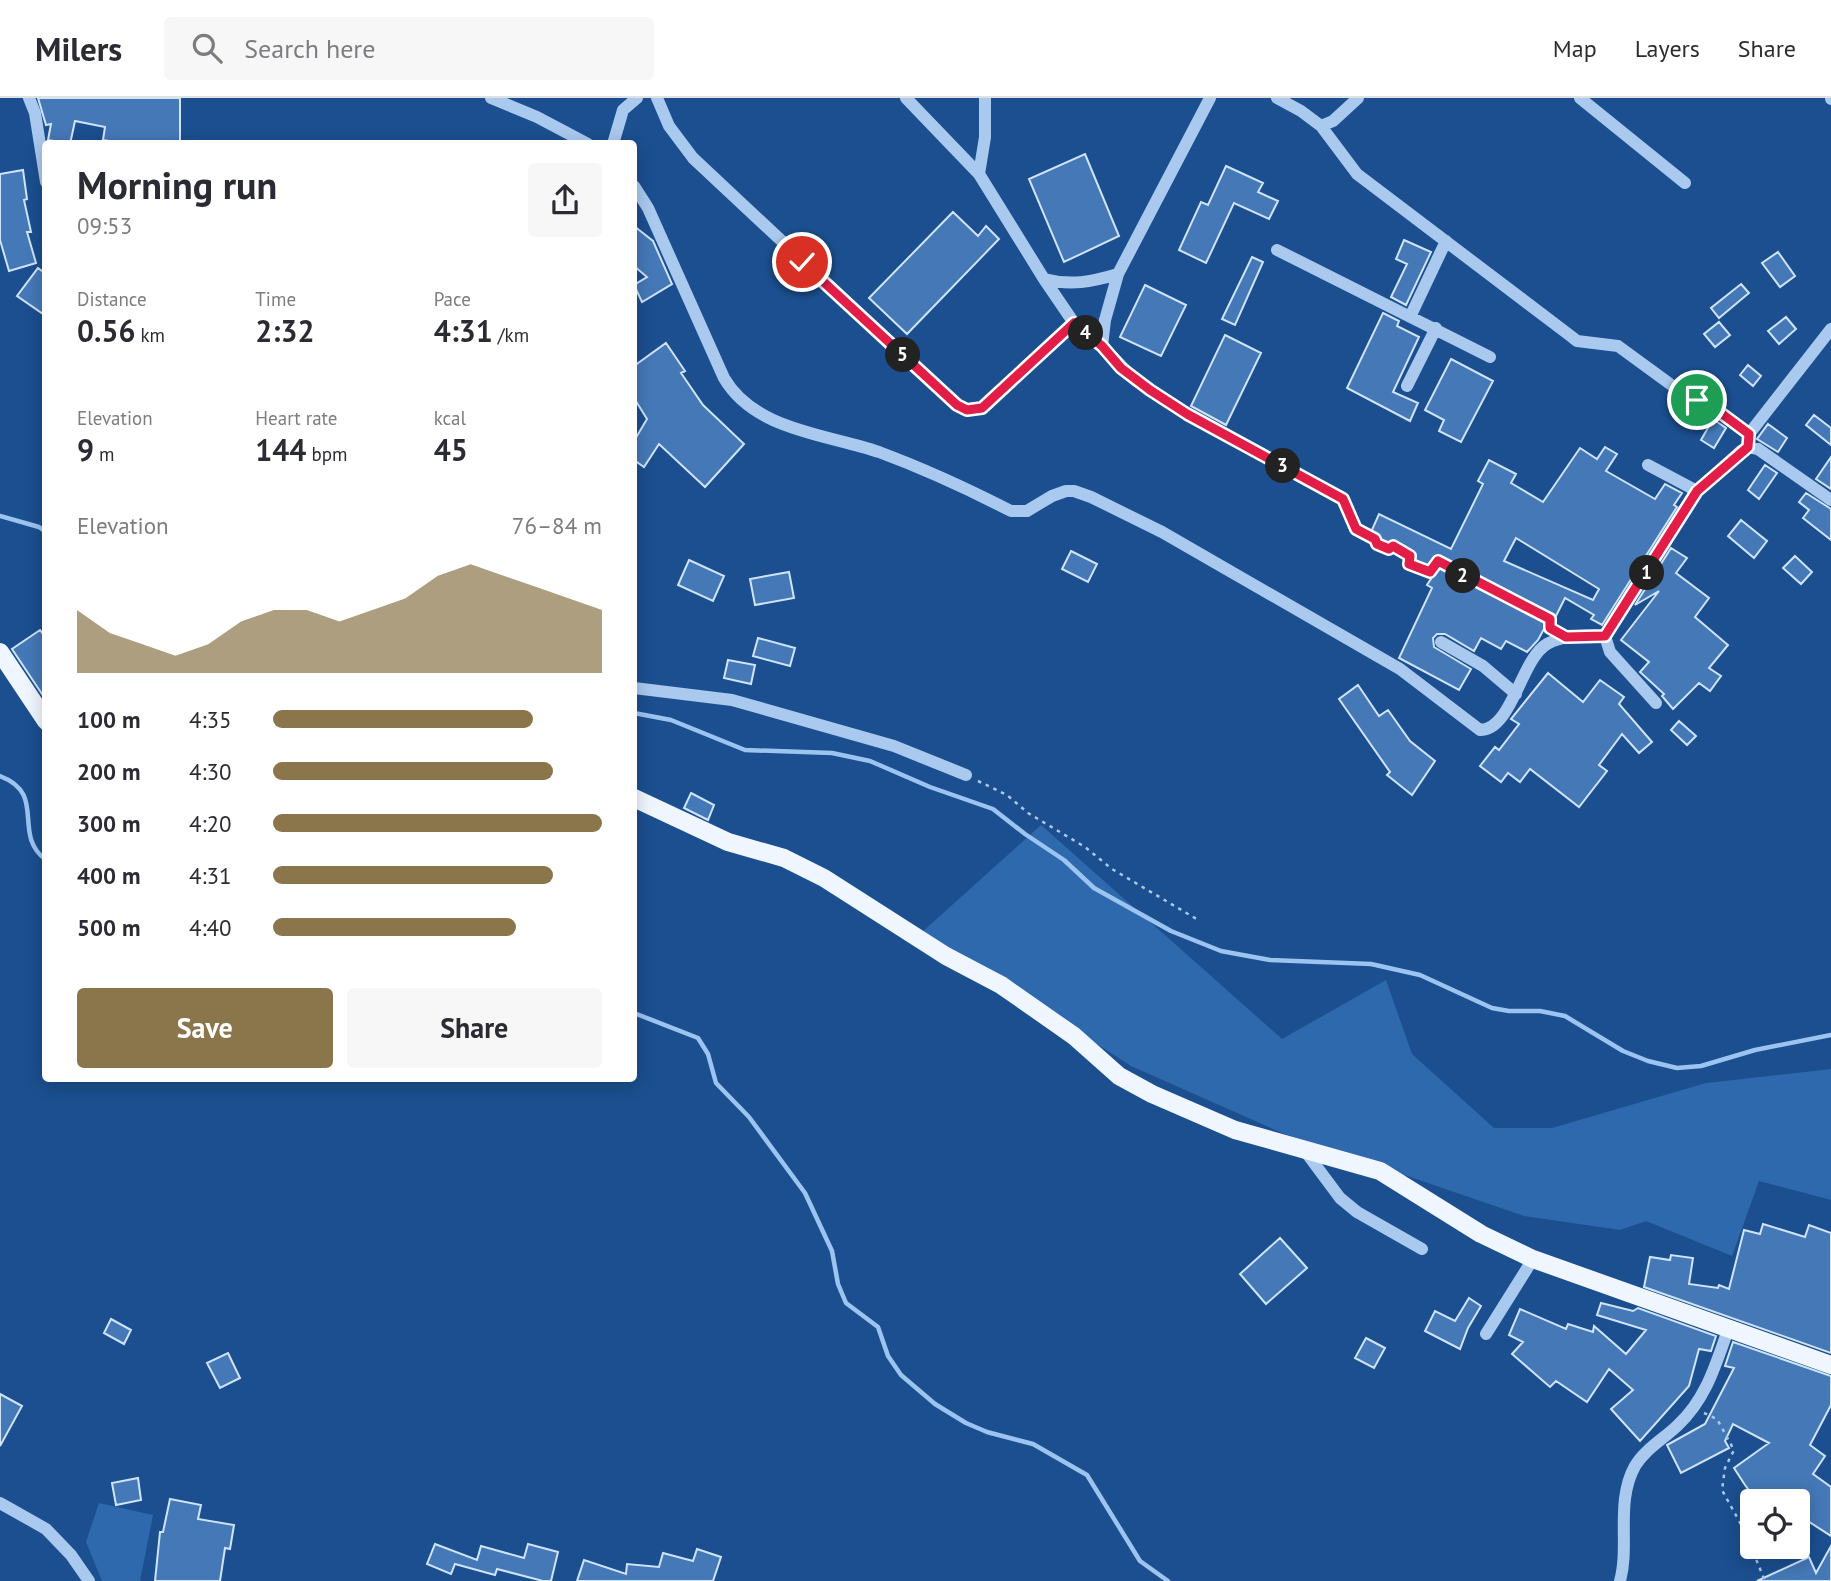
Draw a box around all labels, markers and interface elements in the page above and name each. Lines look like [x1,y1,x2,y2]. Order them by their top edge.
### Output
search box [164,17,654,80]
text: Milers [35,27,122,70]
icon: search [188,29,226,67]
text: Search here [244,32,375,65]
text: Map [1553,33,1597,64]
text: Layers [1635,33,1700,64]
text: Share [1738,33,1796,64]
text: Morning run [77,160,277,209]
button: share [528,163,602,237]
text: 09:53 [77,211,132,240]
pin [772,232,832,292]
icon: check [783,243,821,281]
text: Distance [77,287,147,311]
text: Time [255,287,296,311]
text: Pace [434,287,471,311]
text: 0.56 [77,311,135,350]
text: 2:32 [255,311,314,350]
text: 4:31 [434,311,493,350]
pin: 4 [1068,316,1104,350]
text: 4 [1080,320,1091,344]
text: km [135,323,165,347]
text: /km [493,323,529,347]
pin: 5 [886,338,920,372]
text: 5 [897,342,908,366]
pin [1667,370,1727,430]
icon: arrive [1678,381,1716,419]
text: Elevation [77,406,153,430]
text: Heart rate [255,406,337,430]
text: kcal [434,406,466,430]
text: 9 [77,430,94,469]
text: 144 [255,430,306,469]
text: 45 [434,430,468,469]
text: m [94,442,115,466]
text: bpm [306,442,347,466]
pin: 3 [1266,448,1300,484]
text: 3 [1277,453,1288,477]
text: Elevation [77,511,169,540]
text: 76–84 m [512,511,602,540]
pin: 1 [1630,556,1664,590]
pin: 2 [1446,559,1480,594]
text: 1 [1641,560,1652,584]
text: 2 [1457,563,1468,587]
text: 100 m [77,705,140,734]
text: 4:35 [189,705,232,734]
text: 200 m [77,757,140,786]
text: 4:30 [189,757,232,786]
text: 300 m [77,809,140,838]
text: 4:20 [189,809,232,838]
text: 400 m [77,861,140,890]
text: 4:31 [189,861,232,890]
text: 500 m [77,913,140,942]
text: 4:40 [189,913,232,942]
button: Save [77,988,333,1068]
button: Share [347,988,602,1068]
map controls [1740,1489,1810,1559]
button: locate [1740,1489,1810,1559]

